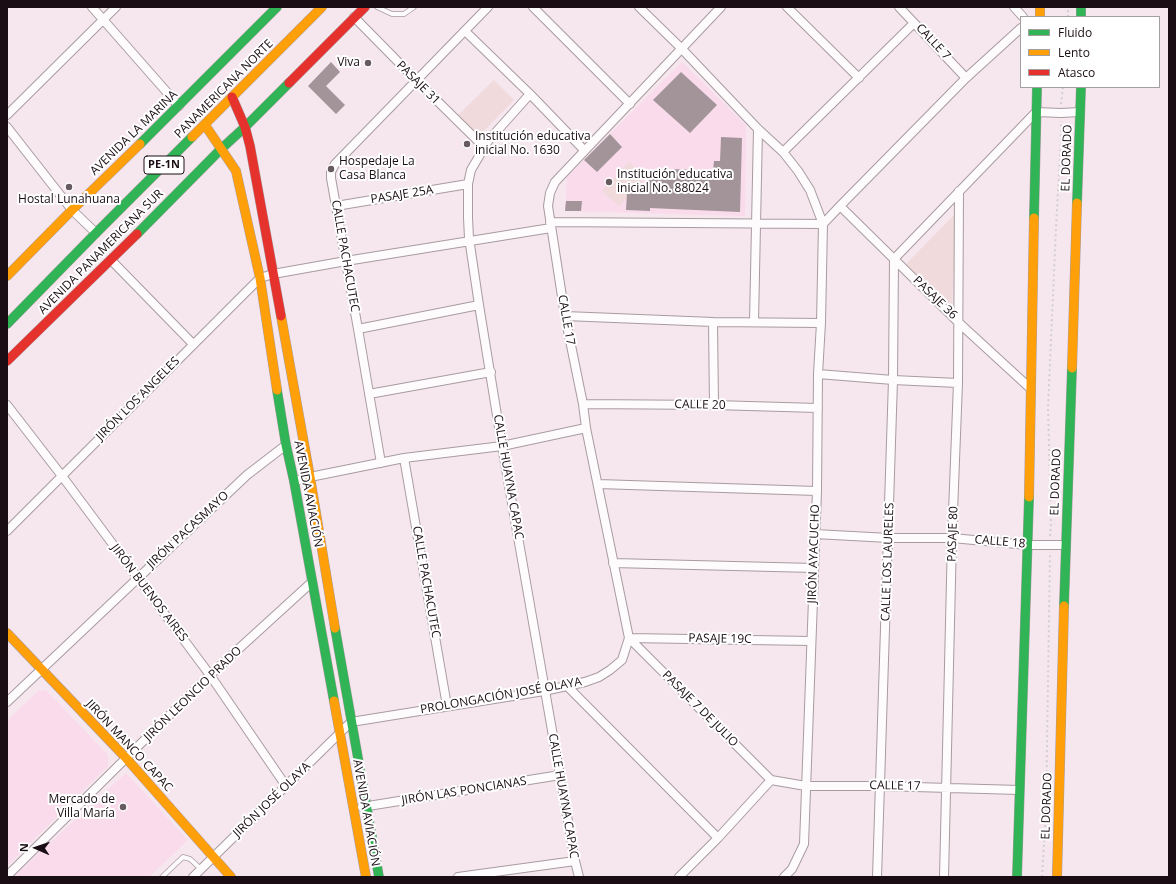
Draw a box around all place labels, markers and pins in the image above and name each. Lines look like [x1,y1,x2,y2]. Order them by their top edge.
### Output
place label: Viva [337,56,360,70]
marker: Viva [363,58,373,68]
place label: Institución educativa inicial No. 1630 [475,130,591,158]
marker: Institución educativa inicial No. 1630 [462,139,472,149]
place label: Hospedaje La Casa Blanca [339,155,415,183]
marker: Hospedaje La Casa Blanca [326,164,336,174]
place label: Institución educativa inicial No. 88024 [617,168,733,196]
marker: Institución educativa inicial No. 88024 [604,177,614,187]
marker: Hostal Lunahuana [64,182,74,192]
place label: Hostal Lunahuana [18,193,120,207]
place label: Mercado de Villa María [48,793,115,821]
marker: Mercado de Villa María [118,802,128,812]

